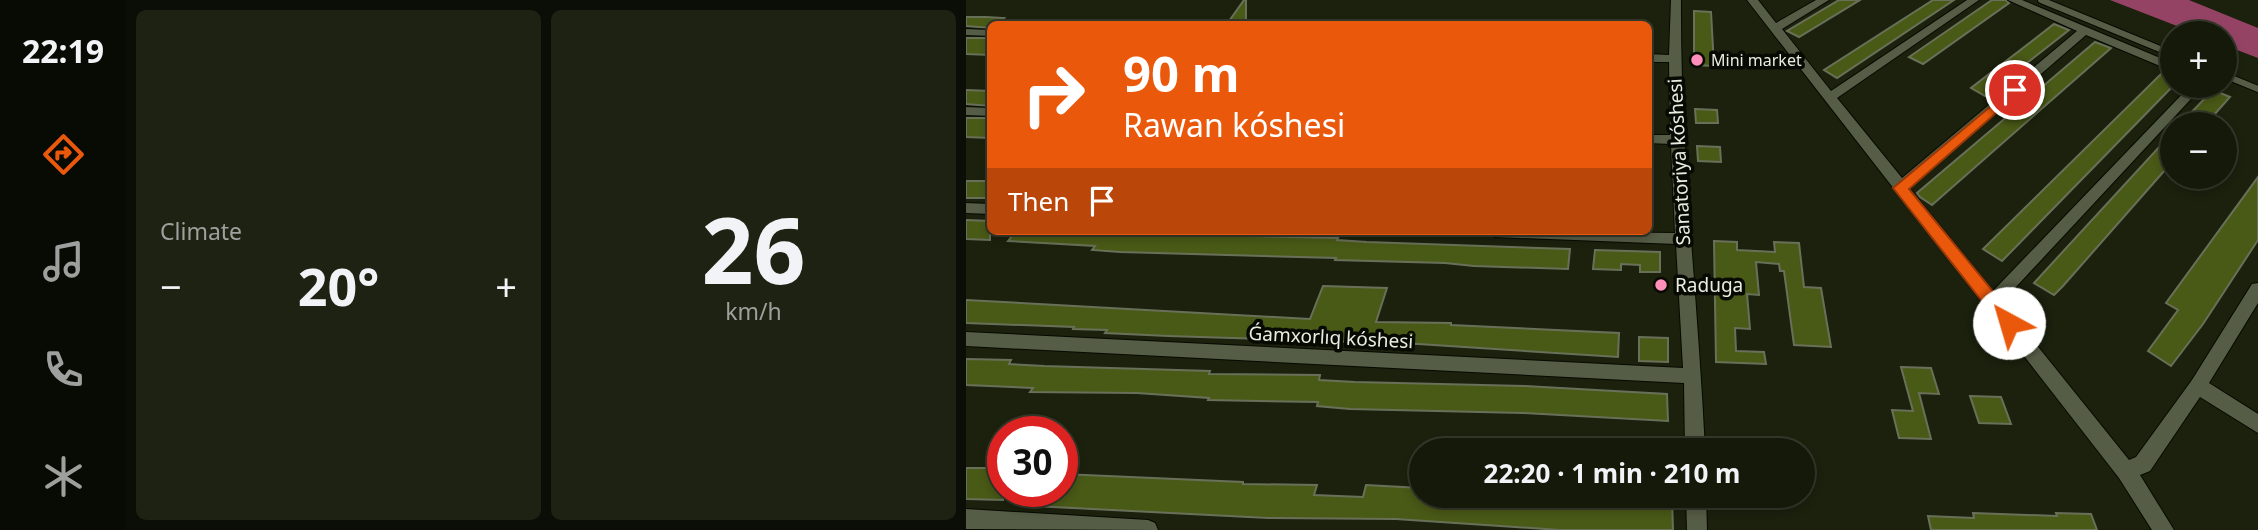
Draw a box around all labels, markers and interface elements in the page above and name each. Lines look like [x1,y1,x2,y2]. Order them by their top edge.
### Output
map controls [2160,21,2237,189]
button: + [2160,21,2237,98]
text: 22:19 [22,29,104,72]
text: 90 m [1123,40,1240,106]
icon: right [1008,49,1099,140]
place label: Mini market [1711,49,1802,71]
marker: Mini market [1689,52,1705,68]
pin [1985,60,2045,120]
icon: arrive [1996,71,2034,109]
street label: Sanatoriya kóshesi [1662,78,1696,246]
text: Rawan kóshesi [1123,103,1345,146]
button: − [2160,112,2237,189]
icon: directions [39,130,88,179]
icon: arrive [1083,182,1121,220]
text: Then [1008,183,1069,219]
text: 26 [701,187,806,311]
text: Climate [160,215,242,247]
icon: music [39,237,88,286]
text: 20° [298,250,379,321]
text: − [160,260,182,312]
text: + [495,260,517,312]
place label: Raduga [1675,272,1743,298]
marker: Raduga [1653,277,1669,293]
position arrow [1972,286,2046,360]
text: km/h [725,295,782,327]
street label: Ǵamxorlıq kóshesi [1248,320,1414,354]
icon: phone [39,345,88,394]
speed limit sign: 30 [987,416,1078,507]
icon: climate [39,452,88,501]
text: 22:20 · 1 min · 210 m [1484,455,1740,491]

